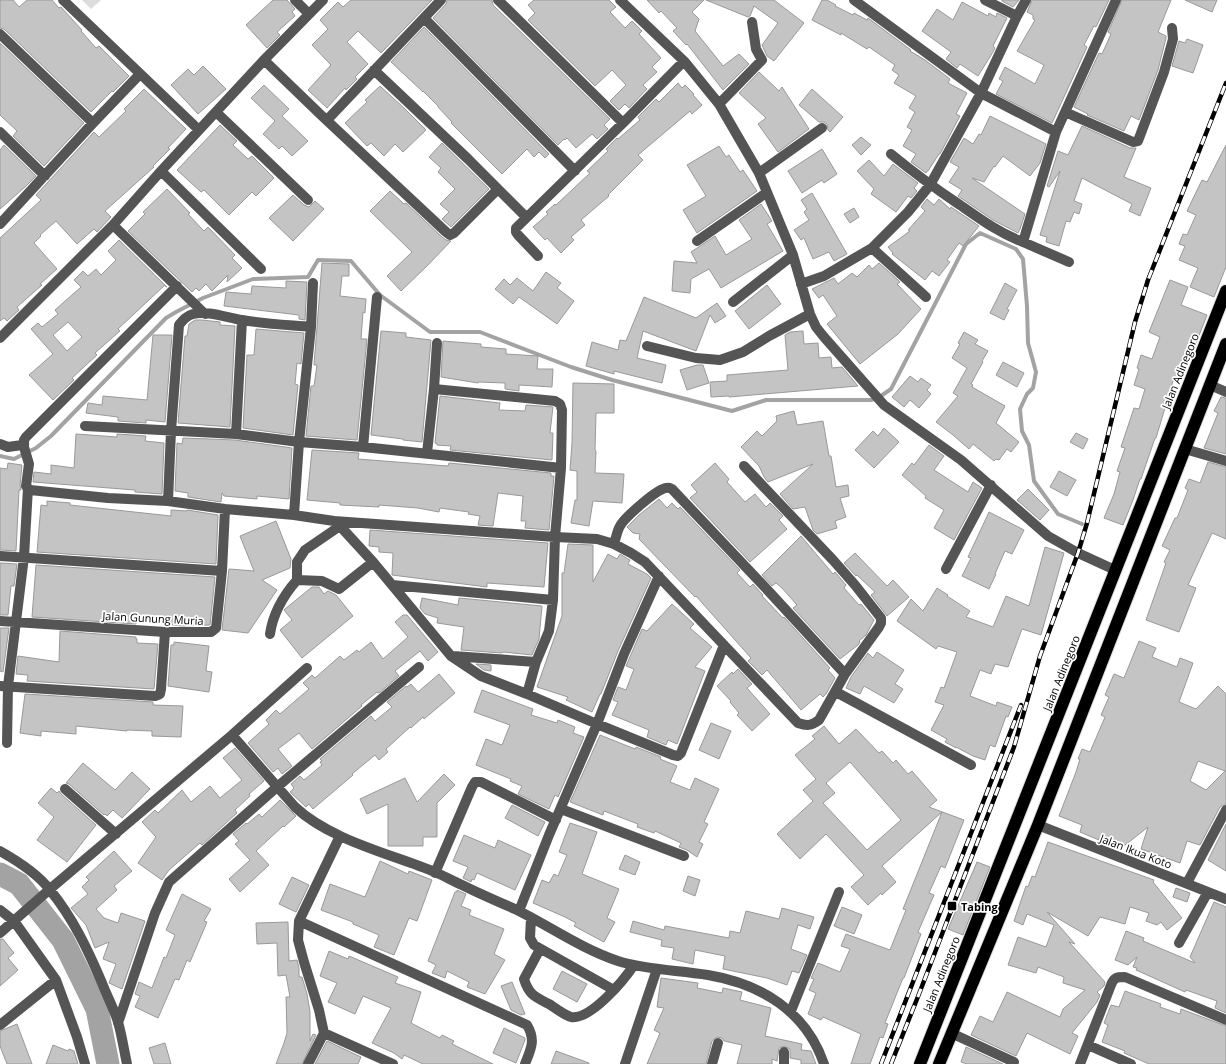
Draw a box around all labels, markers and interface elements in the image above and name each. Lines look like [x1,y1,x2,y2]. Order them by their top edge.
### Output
street label: Jalan Adinegoro [1158,330,1202,412]
street label: Jalan Gunung Muria [101,608,204,628]
street label: Jalan Adinegoro [1039,632,1083,714]
street label: Jalan Ikua Koto [1097,830,1175,872]
place label: Tabing [961,899,999,914]
marker: Tabing [946,900,958,912]
street label: Jalan Adinegoro [919,933,963,1015]

